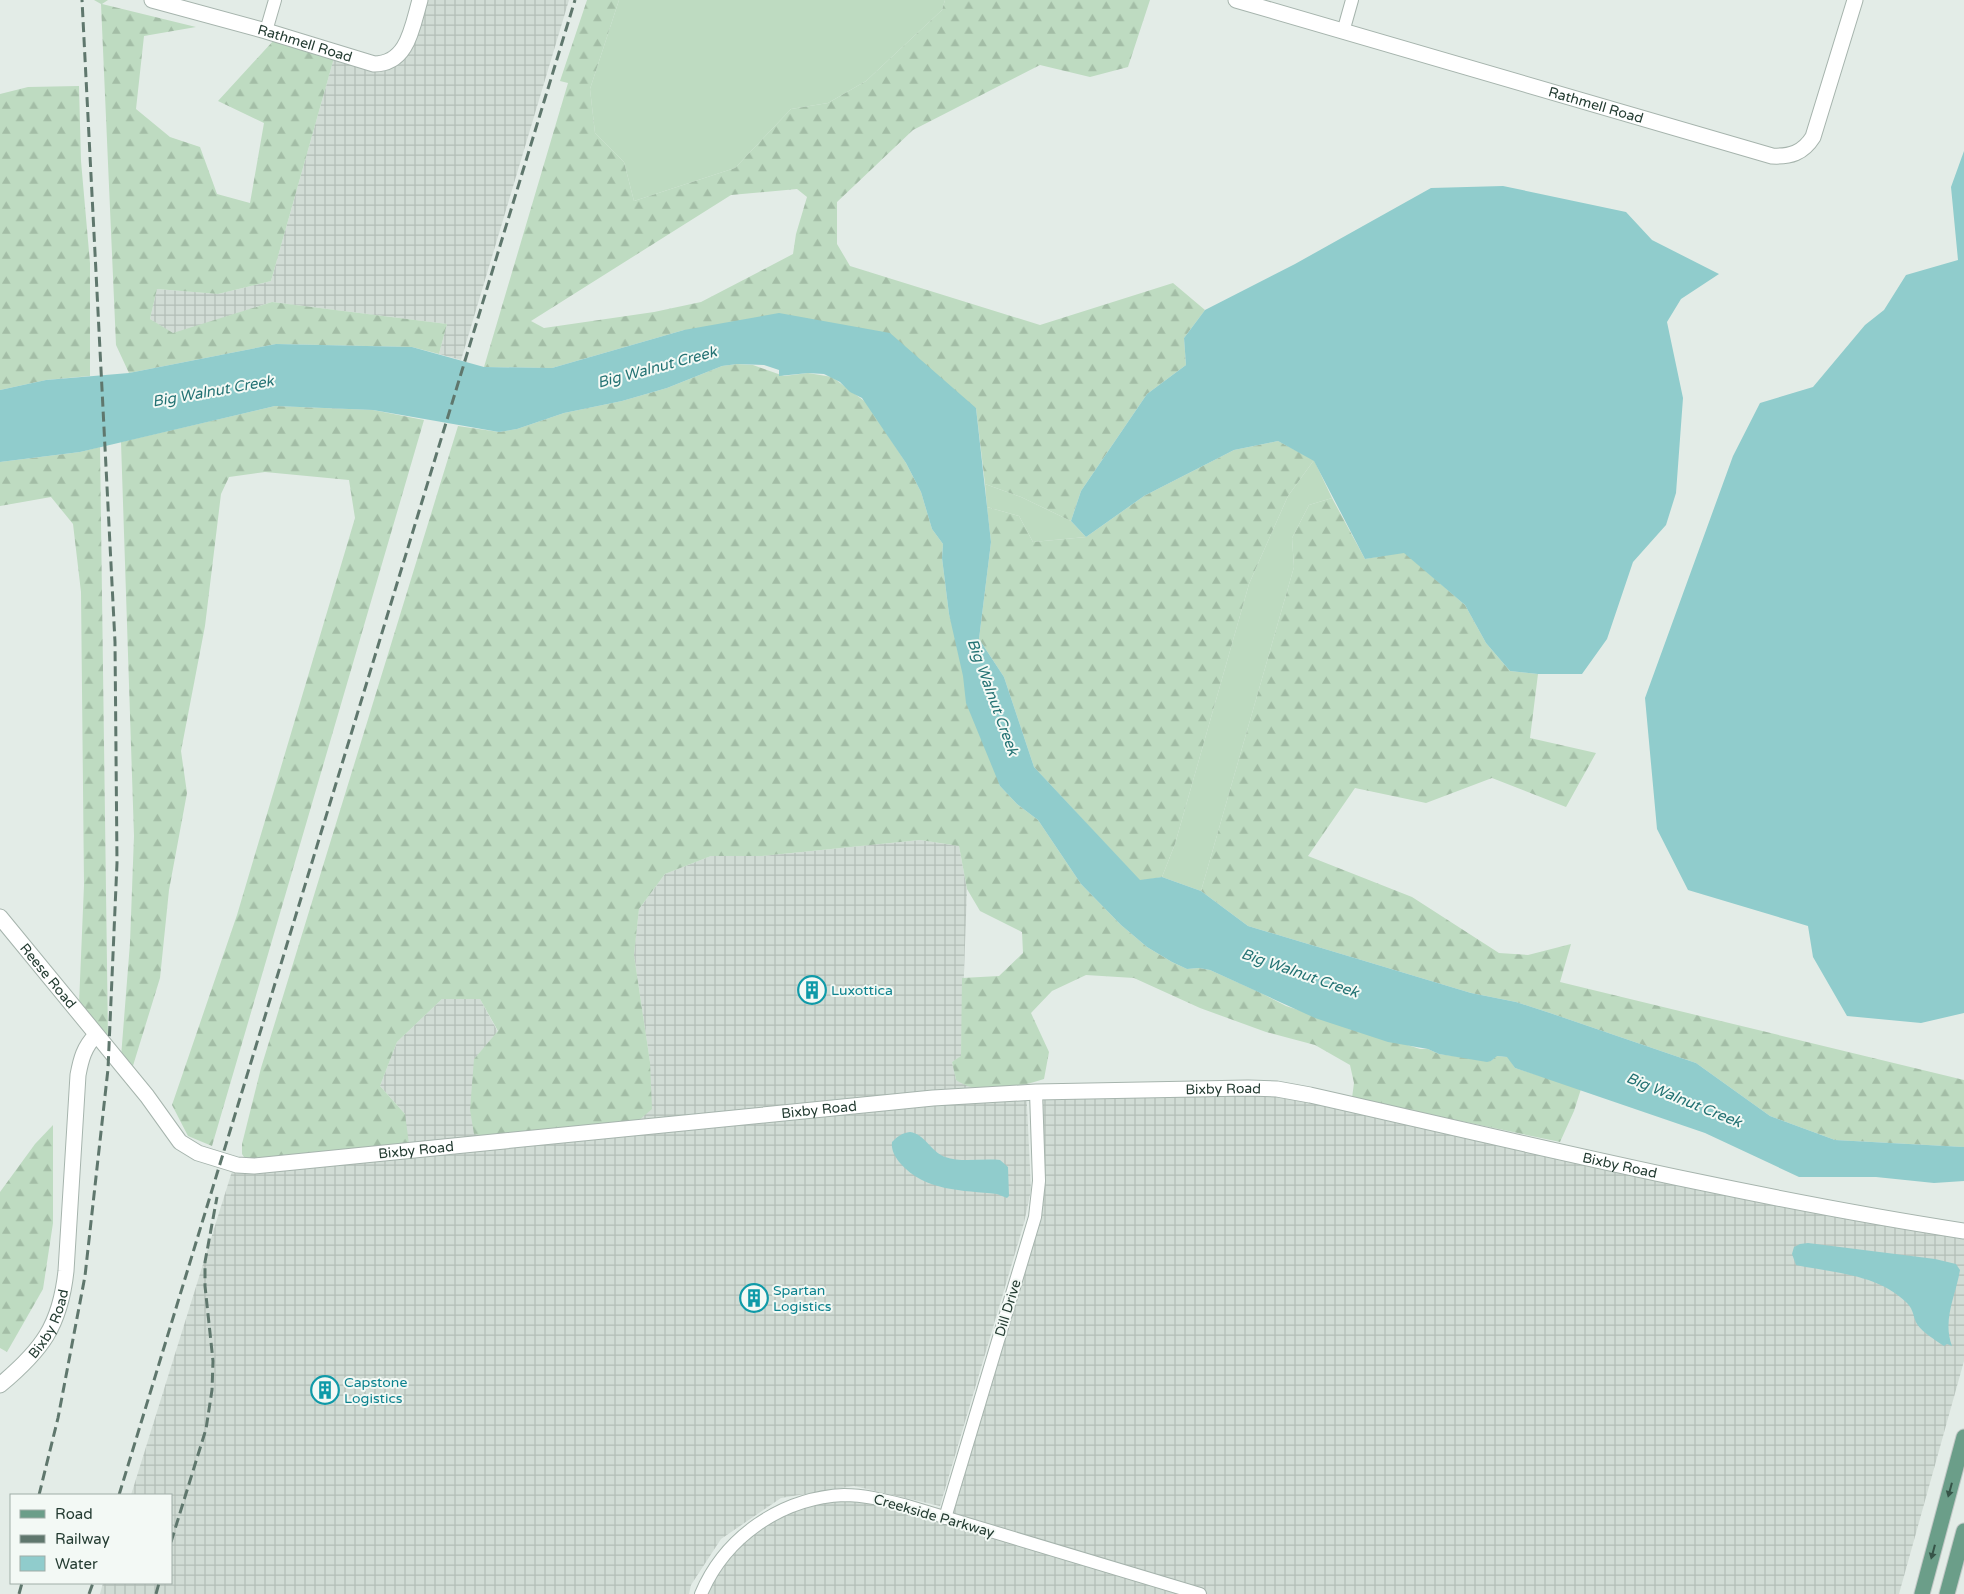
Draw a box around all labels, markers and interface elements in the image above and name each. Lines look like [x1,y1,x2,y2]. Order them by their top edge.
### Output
street label: Rathmell Road [256,21,355,65]
street label: Rathmell Road [1547,83,1646,127]
water label: Big Walnut Creek [595,342,720,392]
water label: Big Walnut Creek [151,371,277,411]
water label: Big Walnut Creek [964,636,1023,760]
street label: Reese Road [16,940,80,1012]
water label: Big Walnut Creek [1239,944,1363,1002]
building icon: Luxottica [797,975,827,1005]
place label: Luxottica [831,982,893,999]
water label: Big Walnut Creek [1624,1069,1746,1132]
street label: Bixby Road [1185,1079,1261,1098]
street label: Bixby Road [780,1097,858,1122]
street label: Bixby Road [377,1138,455,1162]
street label: Bixby Road [1581,1149,1659,1181]
street label: Dill Drive [991,1277,1025,1339]
place label: Spartan Logistics [773,1282,832,1315]
building icon: Spartan Logistics [739,1283,769,1313]
street label: Bixby Road [24,1287,72,1362]
place label: Capstone Logistics [344,1374,407,1407]
building icon: Capstone Logistics [310,1375,340,1405]
one-way arrow [1946,1483,1954,1498]
street label: Creekside Parkway [872,1491,997,1542]
legend [10,1494,172,1584]
text: Road [55,1505,93,1523]
text: Railway [55,1530,110,1548]
one-way arrow [1929,1544,1937,1560]
text: Water [55,1555,98,1573]

